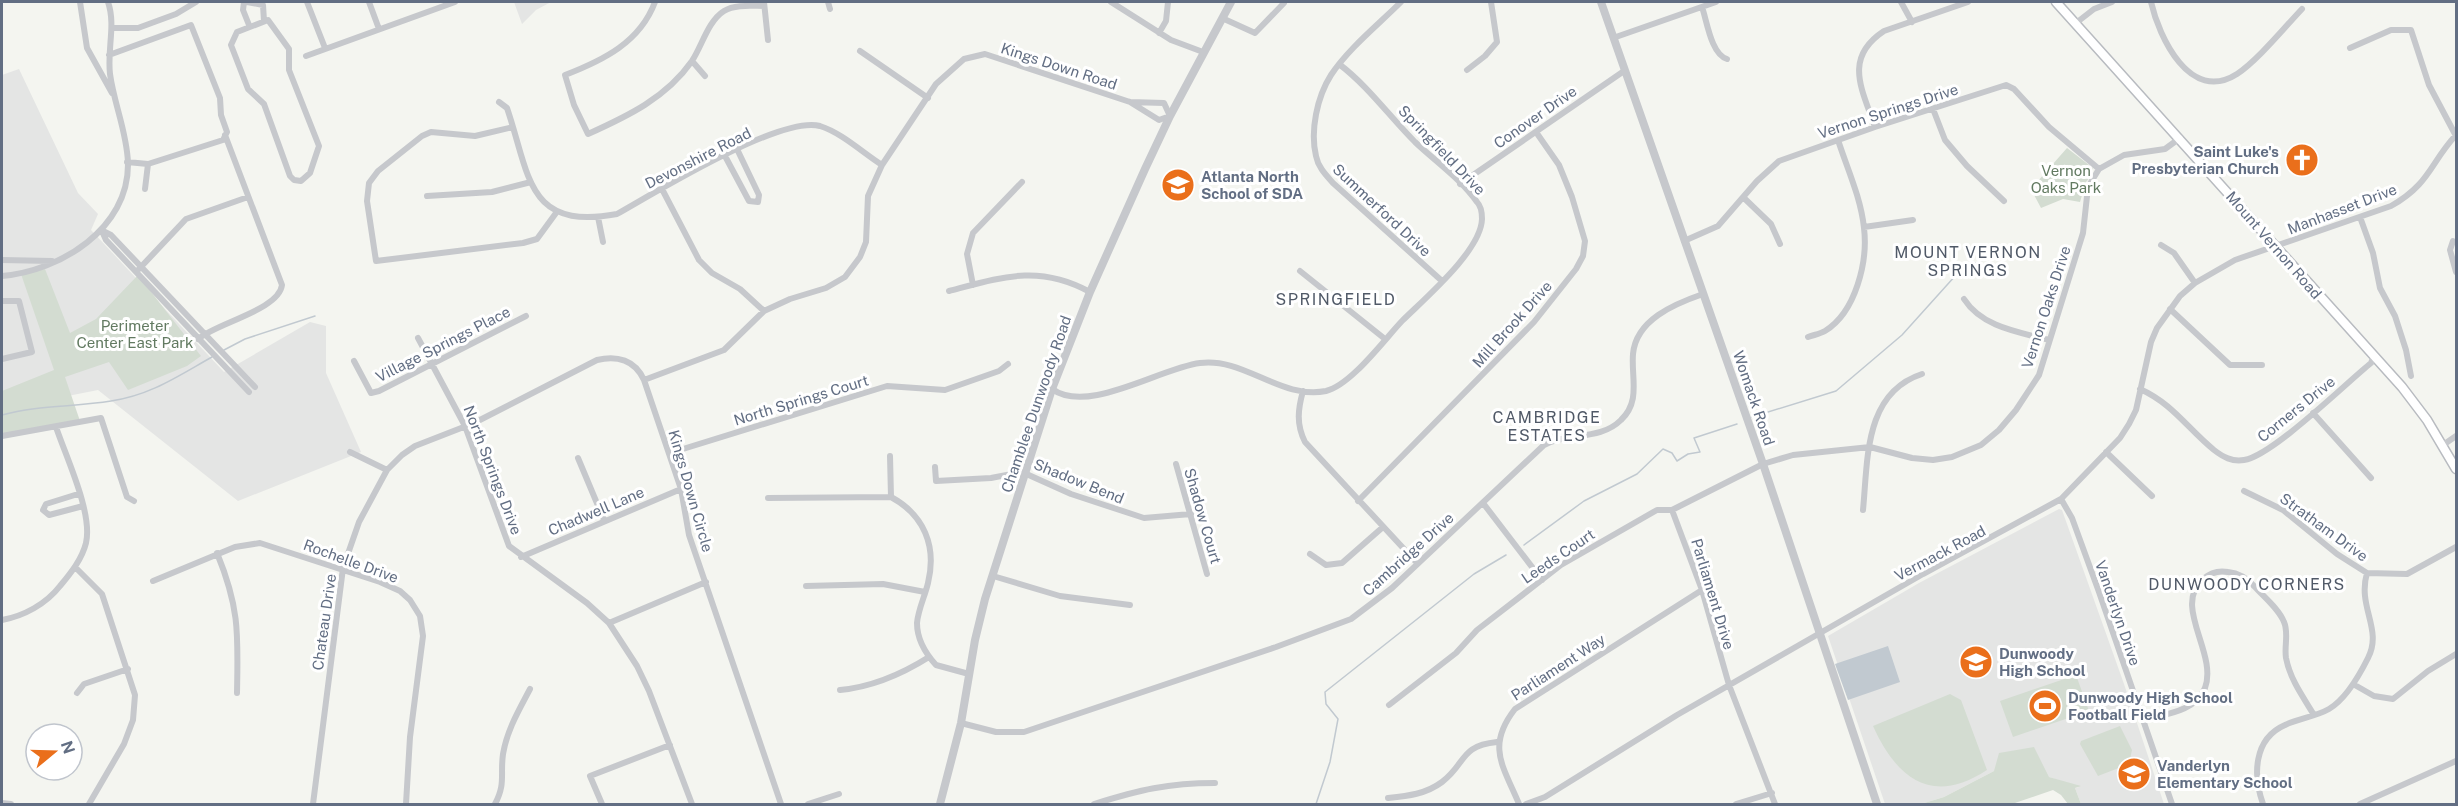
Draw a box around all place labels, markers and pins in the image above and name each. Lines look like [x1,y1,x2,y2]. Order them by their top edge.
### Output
church icon: Saint Luke's Presbyterian Church [2284,142,2320,178]
place label: Saint Luke's Presbyterian Church [2131,143,2279,177]
school or university icon: Atlanta North School of SDA [1160,167,1196,203]
place label: Atlanta North School of SDA [1201,168,1303,202]
school or university icon: Dunwoody High School [1958,644,1994,680]
place label: Dunwoody High School [1999,645,2086,679]
sports icon: Dunwoody High School Football Field [2027,688,2063,724]
place label: Dunwoody High School Football Field [2068,689,2233,723]
school or university icon: Vanderlyn Elementary School [2116,756,2152,792]
place label: Vanderlyn Elementary School [2157,757,2293,791]

